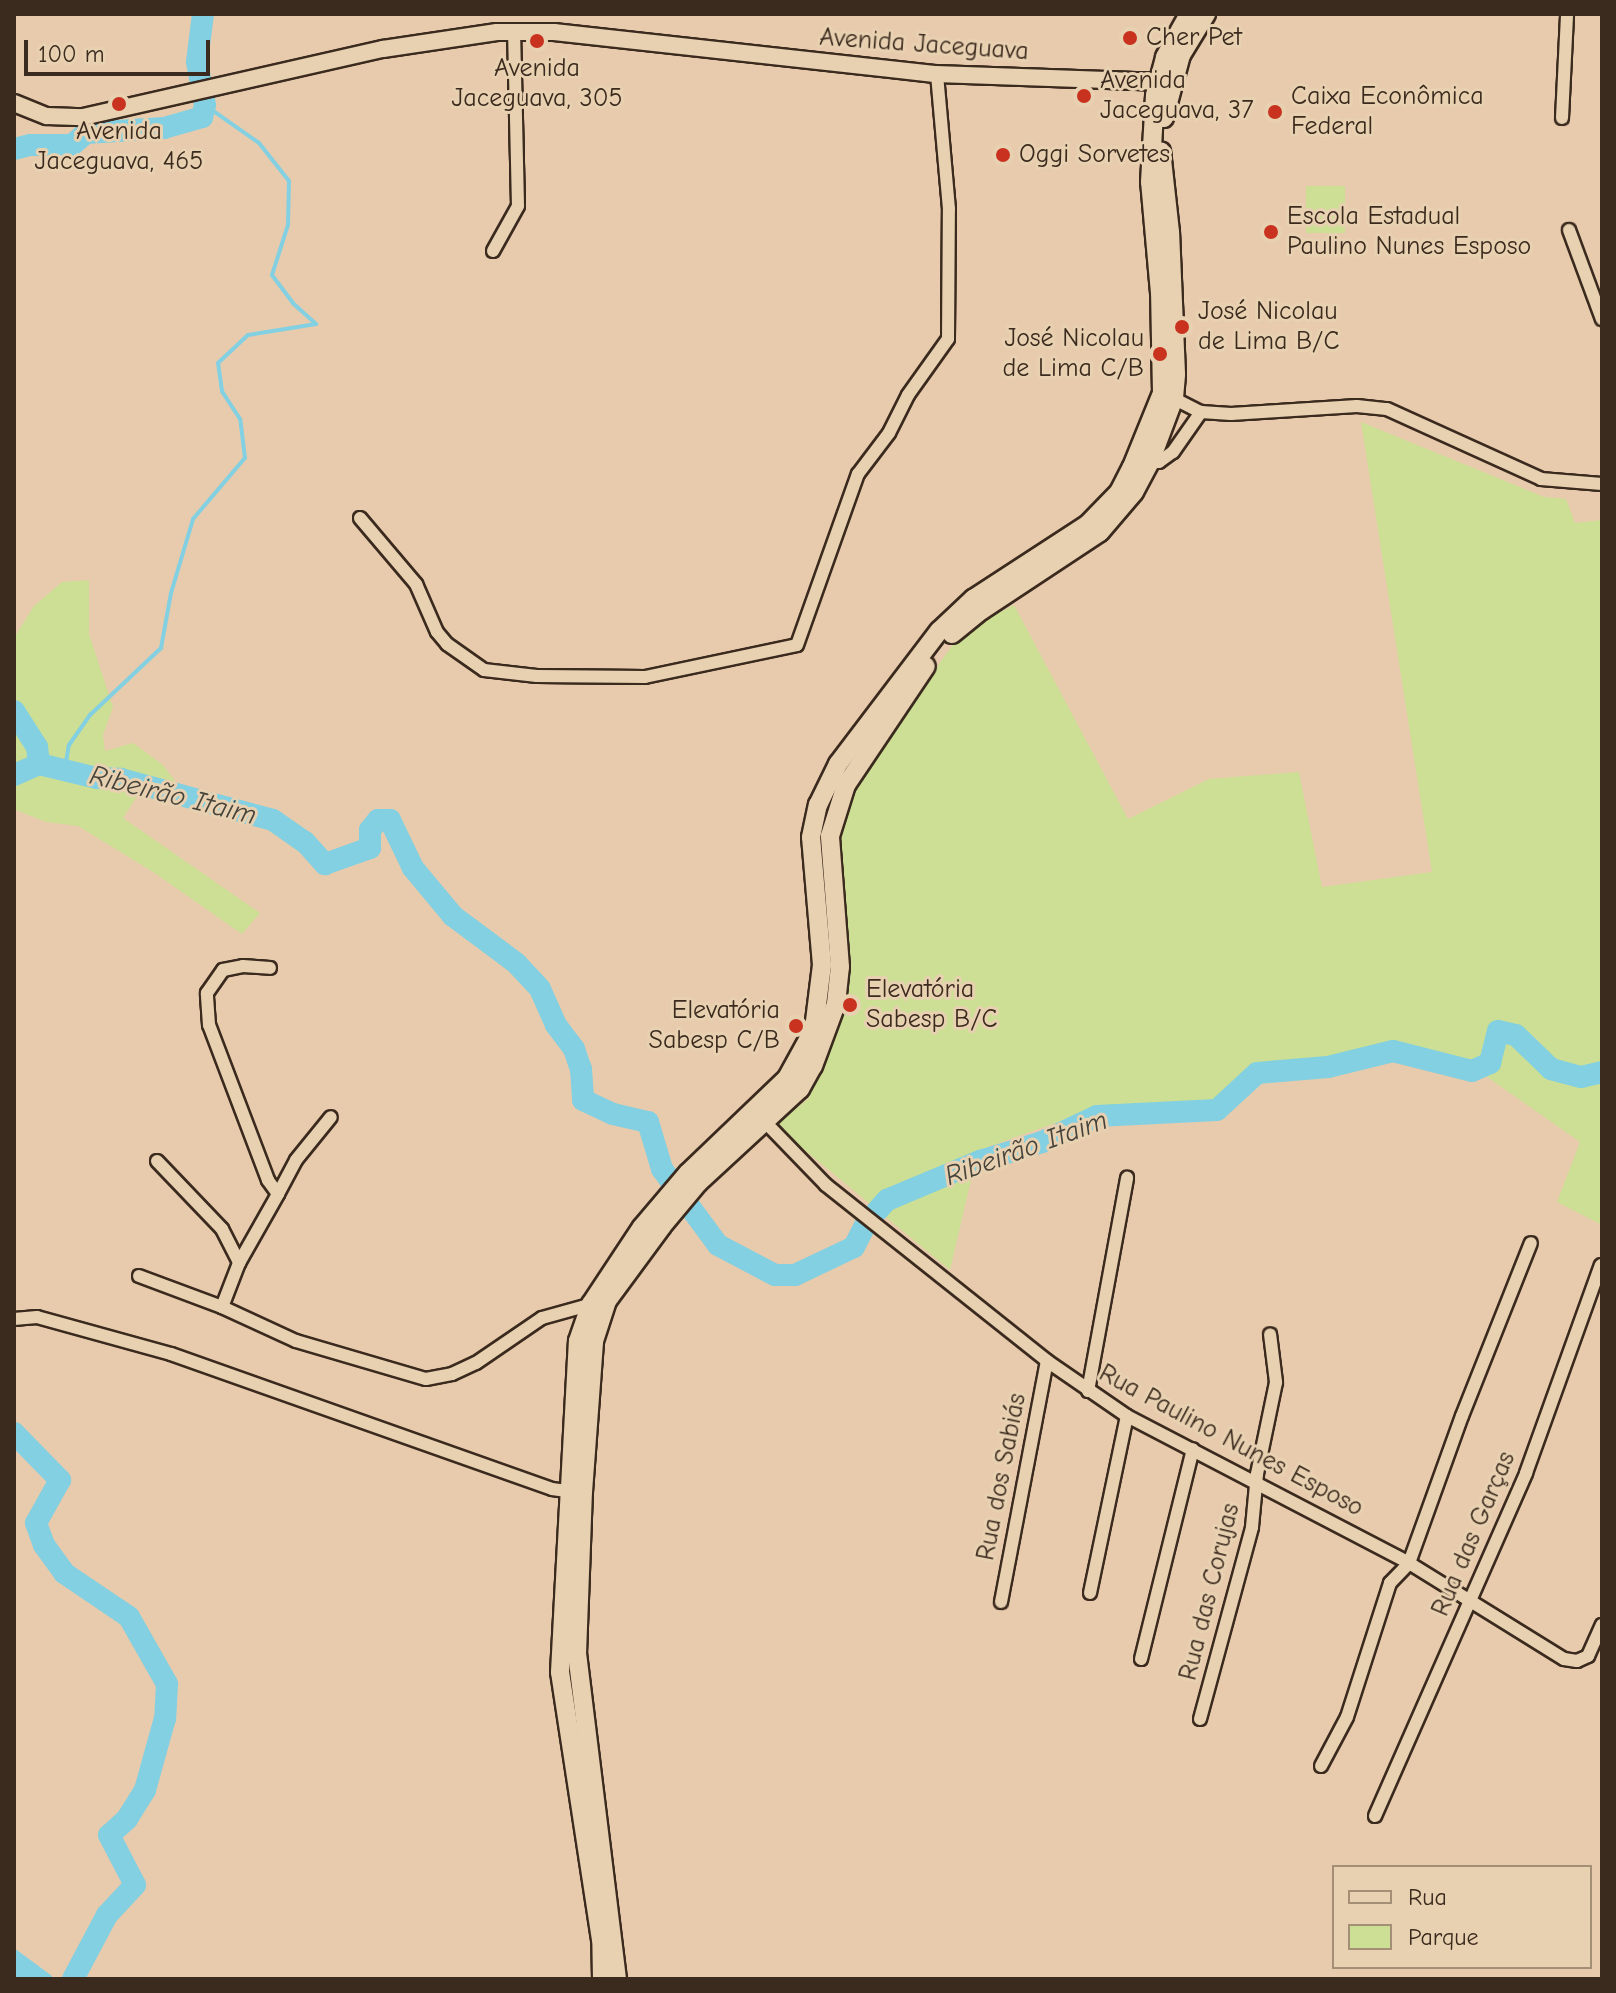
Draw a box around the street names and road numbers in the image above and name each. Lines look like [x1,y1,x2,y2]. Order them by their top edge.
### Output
street label: Avenida Jaceguava [818,22,1030,68]
street label: Rua Paulino Nunes Esposo [1093,1358,1369,1524]
street label: Rua dos Sabiás [971,1391,1033,1563]
street label: Rua das Garças [1425,1447,1523,1621]
street label: Rua das Corujas [1173,1500,1247,1684]

